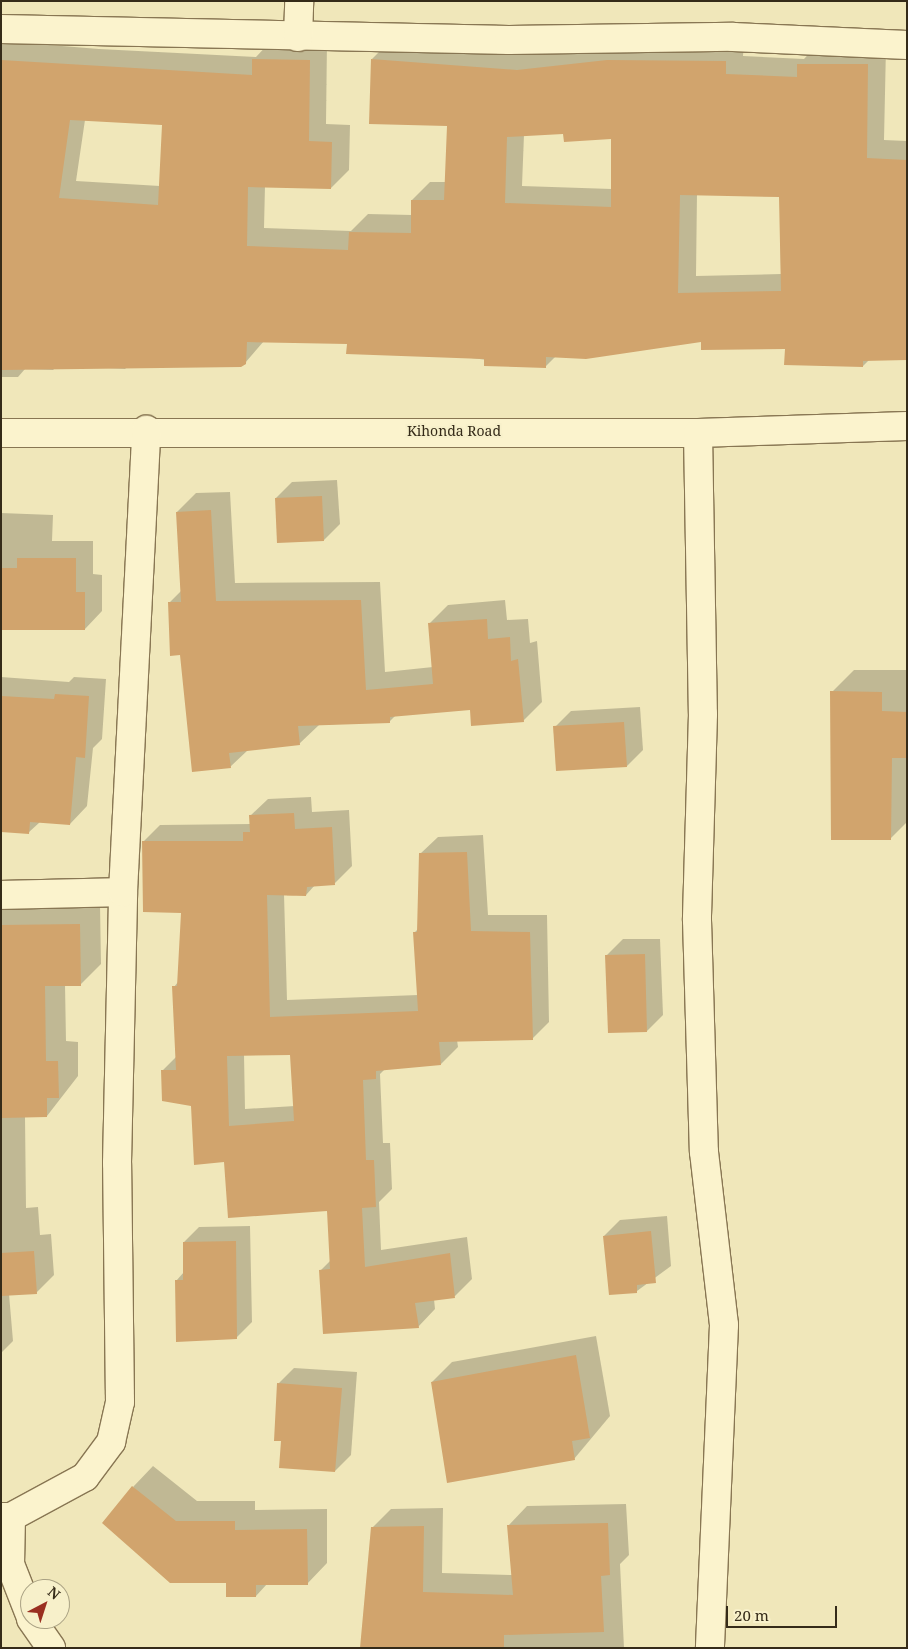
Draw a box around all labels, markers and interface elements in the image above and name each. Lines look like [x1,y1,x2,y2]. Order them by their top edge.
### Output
street label: Kihonda Road [407,423,501,439]
north arrow [20,1579,70,1629]
text: N [44,1582,65,1604]
scale bar [728,1596,839,1628]
text: 20 m [734,1605,769,1625]

